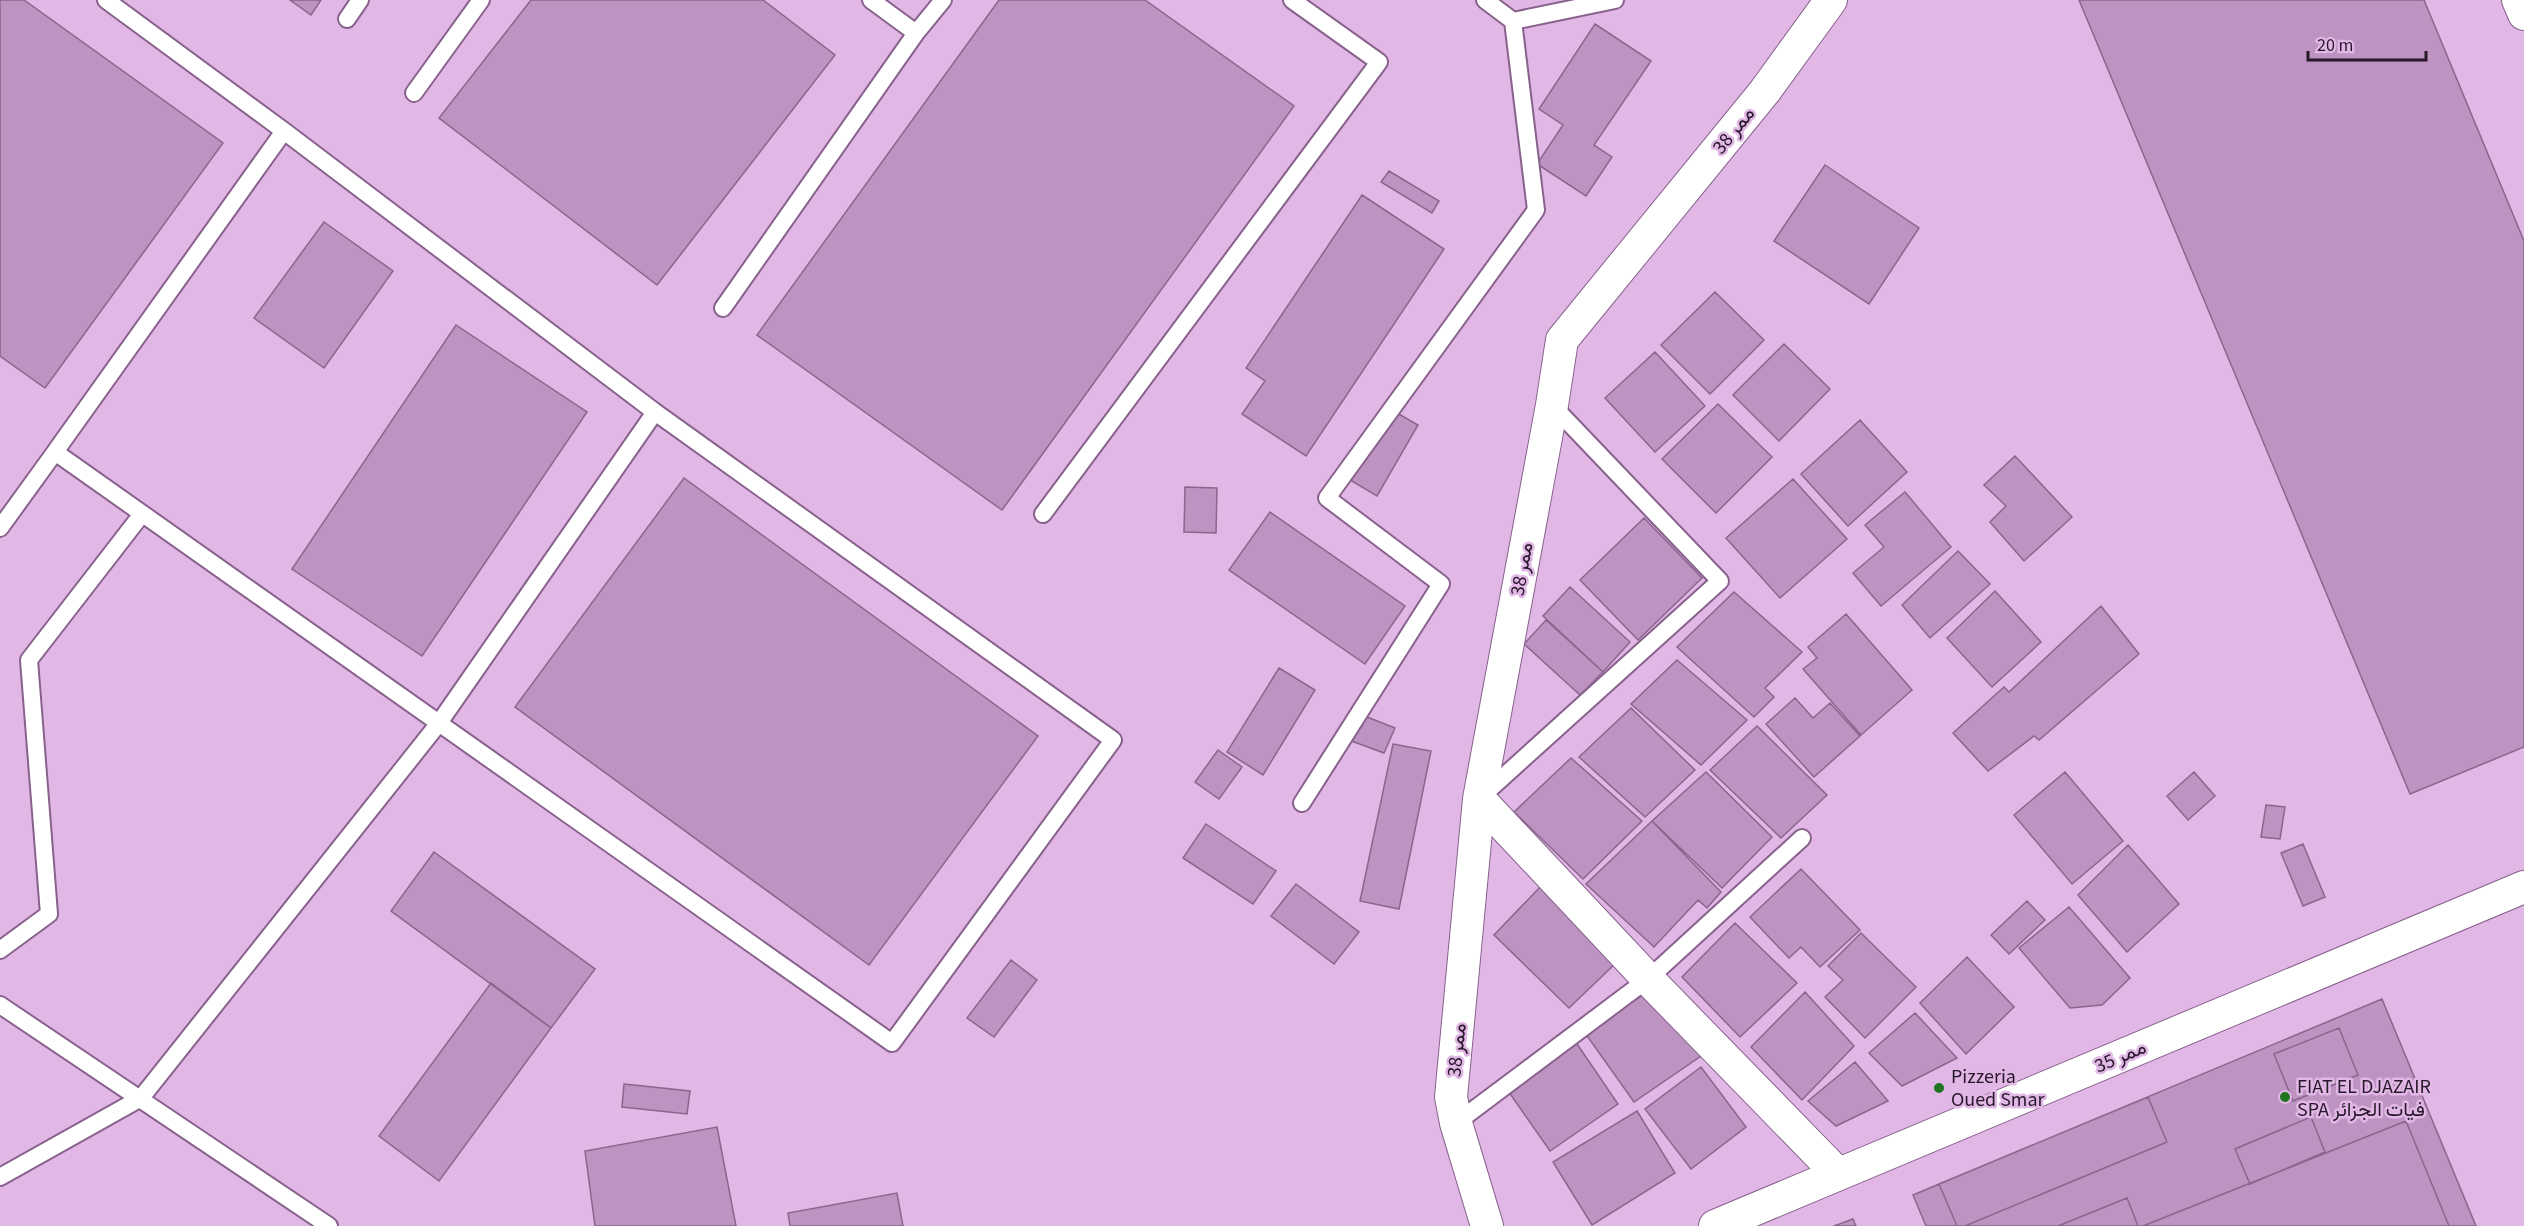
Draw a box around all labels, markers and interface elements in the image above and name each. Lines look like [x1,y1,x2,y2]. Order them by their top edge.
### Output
scale bar [2308,24,2426,62]
text: 20 m [2317,33,2353,58]
street label: ممر 38 [1706,101,1762,160]
street label: ممر 38 [1504,540,1540,598]
street label: ممر 38 [1440,1022,1474,1078]
street label: ممر 35 [2090,1034,2151,1080]
place label: Pizzeria Oued Smar [1951,1063,2045,1114]
place label: FIAT EL DJAZAIR SPA فيات الجزائر [2297,1073,2431,1124]
marker: Pizzeria Oued Smar [1932,1081,1946,1095]
marker: FIAT EL DJAZAIR SPA فيات الجزائر [2278,1090,2292,1104]

